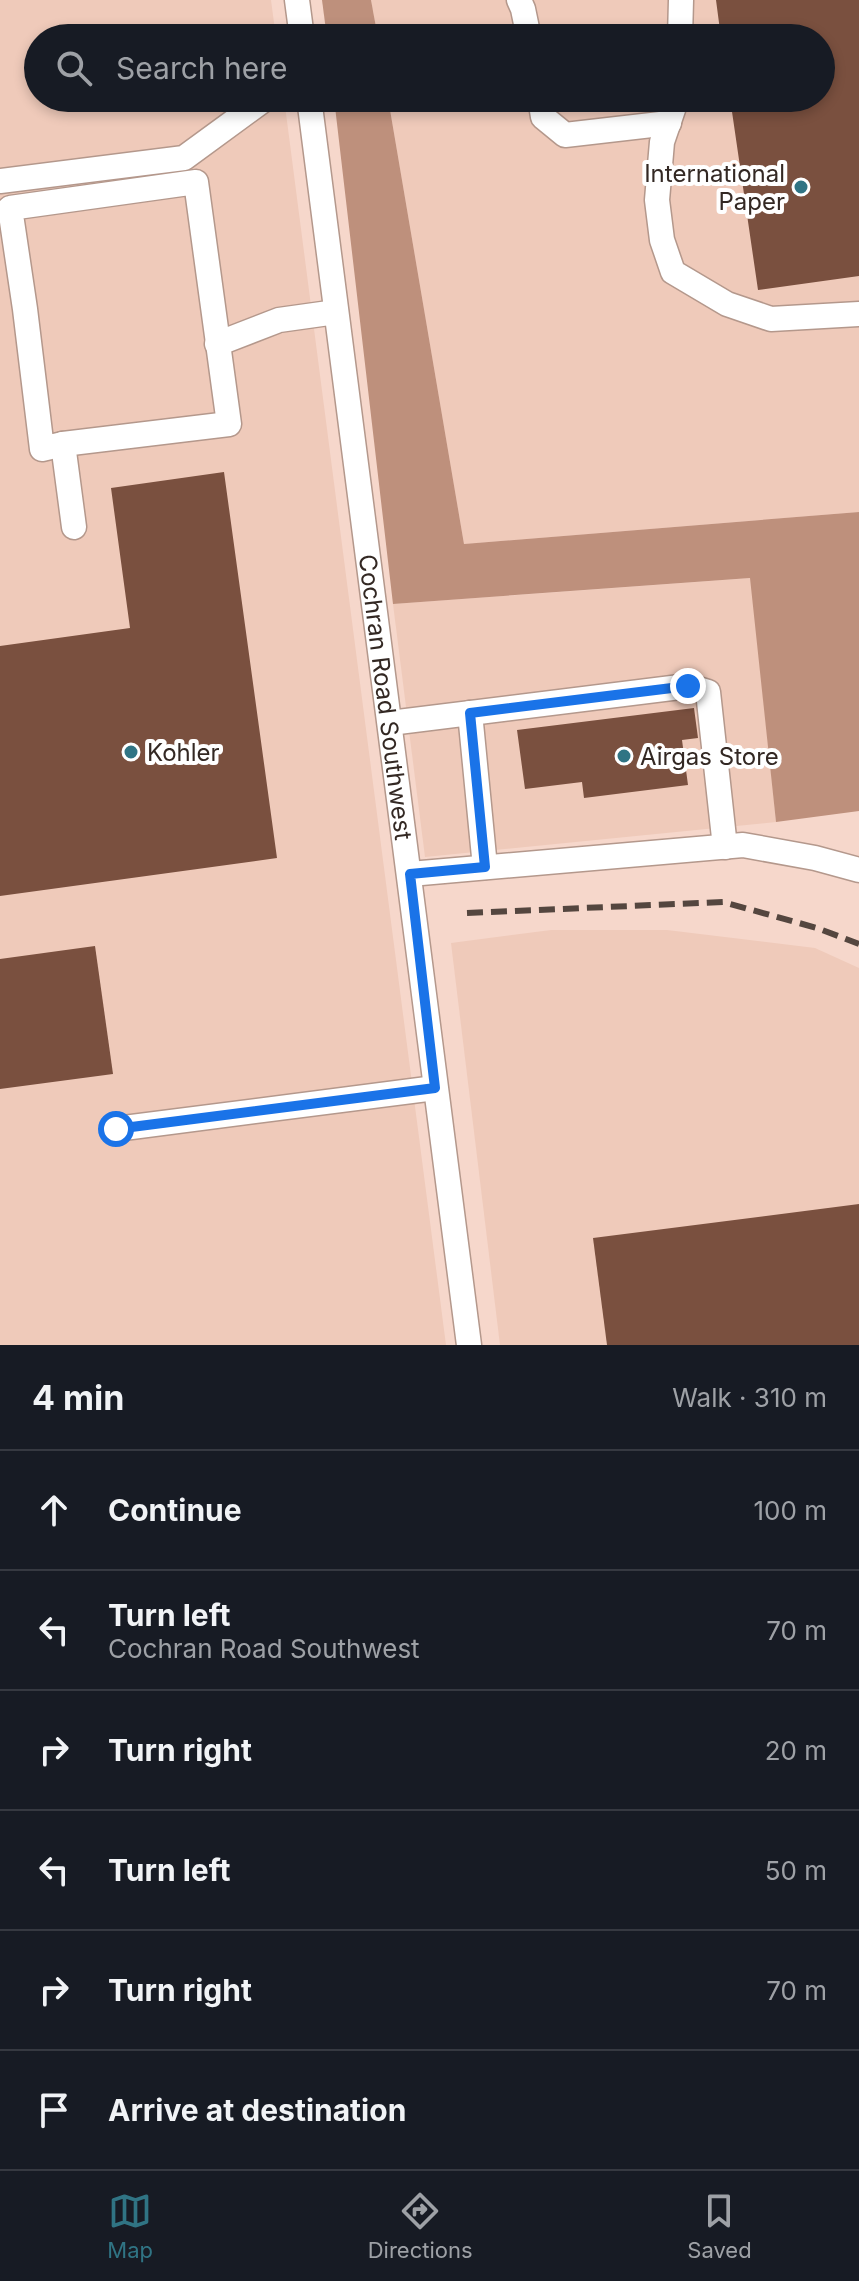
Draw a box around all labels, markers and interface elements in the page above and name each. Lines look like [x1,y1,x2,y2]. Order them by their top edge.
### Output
search box [24,24,835,112]
icon: search [52,46,96,90]
text: Search here [116,50,288,86]
place label: International Paper [644,159,785,216]
marker: International Paper [792,178,810,196]
street label: Cochran Road Southwest [353,553,419,842]
route end [670,668,706,704]
place label: Kohler [147,738,220,767]
place label: Airgas Store [640,742,779,771]
marker: Kohler [122,743,140,761]
marker: Airgas Store [615,747,633,765]
route start [98,1111,134,1147]
text: 4 min [32,1377,124,1418]
text: Walk · 310 m [672,1382,827,1413]
icon: ahead [32,1488,76,1532]
text: Continue [108,1492,242,1528]
text: 100 m [754,1495,827,1526]
text: Turn left [108,1597,230,1633]
icon: left [32,1608,76,1652]
text: 70 m [766,1615,827,1646]
text: Cochran Road Southwest [108,1633,420,1664]
icon: right [32,1728,76,1772]
text: Turn right [108,1732,252,1768]
text: 20 m [765,1735,827,1766]
icon: left [32,1848,76,1892]
text: Turn left [108,1852,230,1888]
text: 50 m [765,1855,827,1886]
icon: right [32,1968,76,2012]
text: Turn right [108,1972,252,2008]
text: 70 m [766,1975,827,2006]
icon: arrive [32,2088,76,2132]
text: Arrive at destination [108,2092,406,2128]
tab: Map [107,2189,153,2263]
tab: Directions [368,2189,473,2263]
tab: Saved [687,2189,752,2263]

